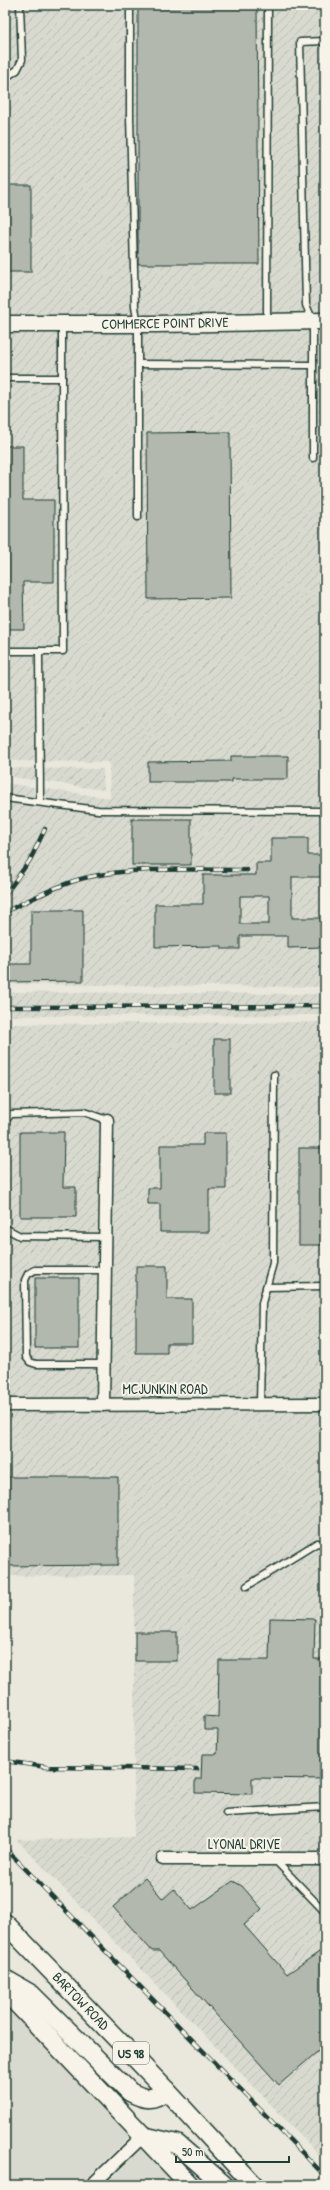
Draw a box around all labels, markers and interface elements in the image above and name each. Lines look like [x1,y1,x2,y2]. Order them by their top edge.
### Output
street label: COMMERCE POINT DRIVE [101,312,229,333]
street label: MCJUNKIN ROAD [122,1379,208,1398]
street label: LYONAL DRIVE [208,1834,280,1853]
street label: BARTOW ROAD [49,1967,114,2034]
road number: US 98 [113,2042,149,2064]
scale bar [176,2138,289,2164]
text: 50 m [182,2143,203,2160]

